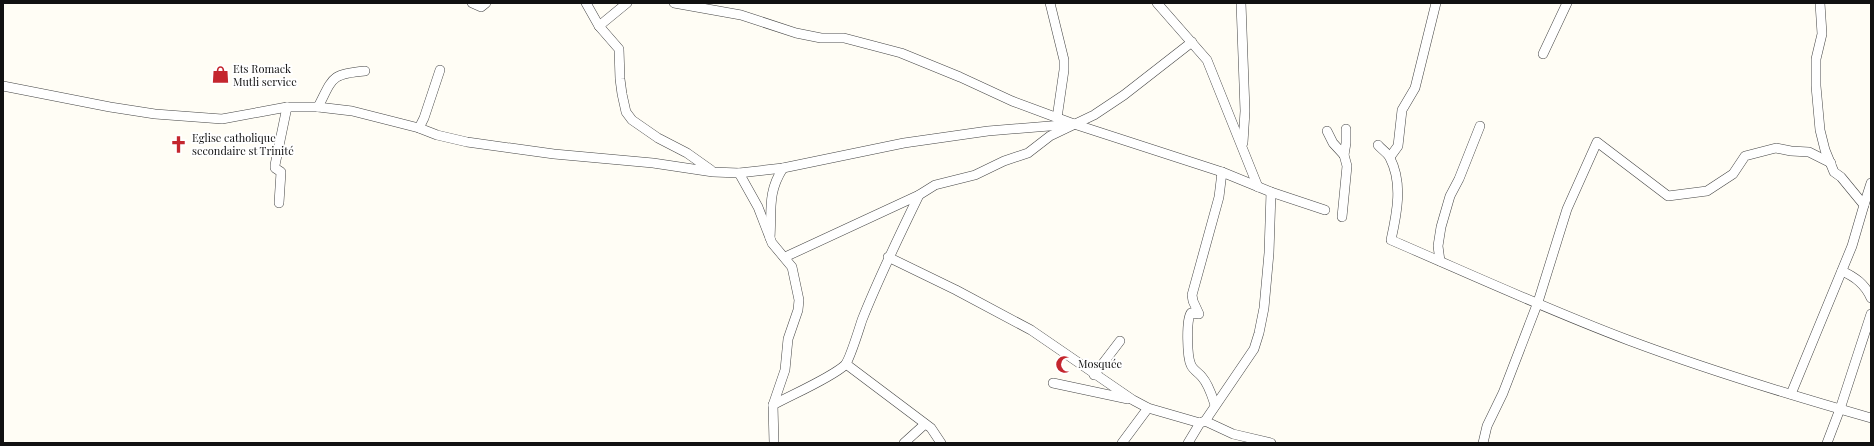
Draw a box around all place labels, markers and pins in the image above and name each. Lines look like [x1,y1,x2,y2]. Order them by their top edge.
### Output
place label: Ets Romack Mutli service [233,61,297,89]
shop icon: Ets Romack Mutli service [210,65,230,85]
place label: Eglise catholique secondaire st Trinité [192,130,294,158]
church icon: Eglise catholique secondaire st Trinité [169,134,189,154]
mosque icon: Mosquée [1055,354,1075,374]
place label: Mosquée [1078,356,1122,371]

